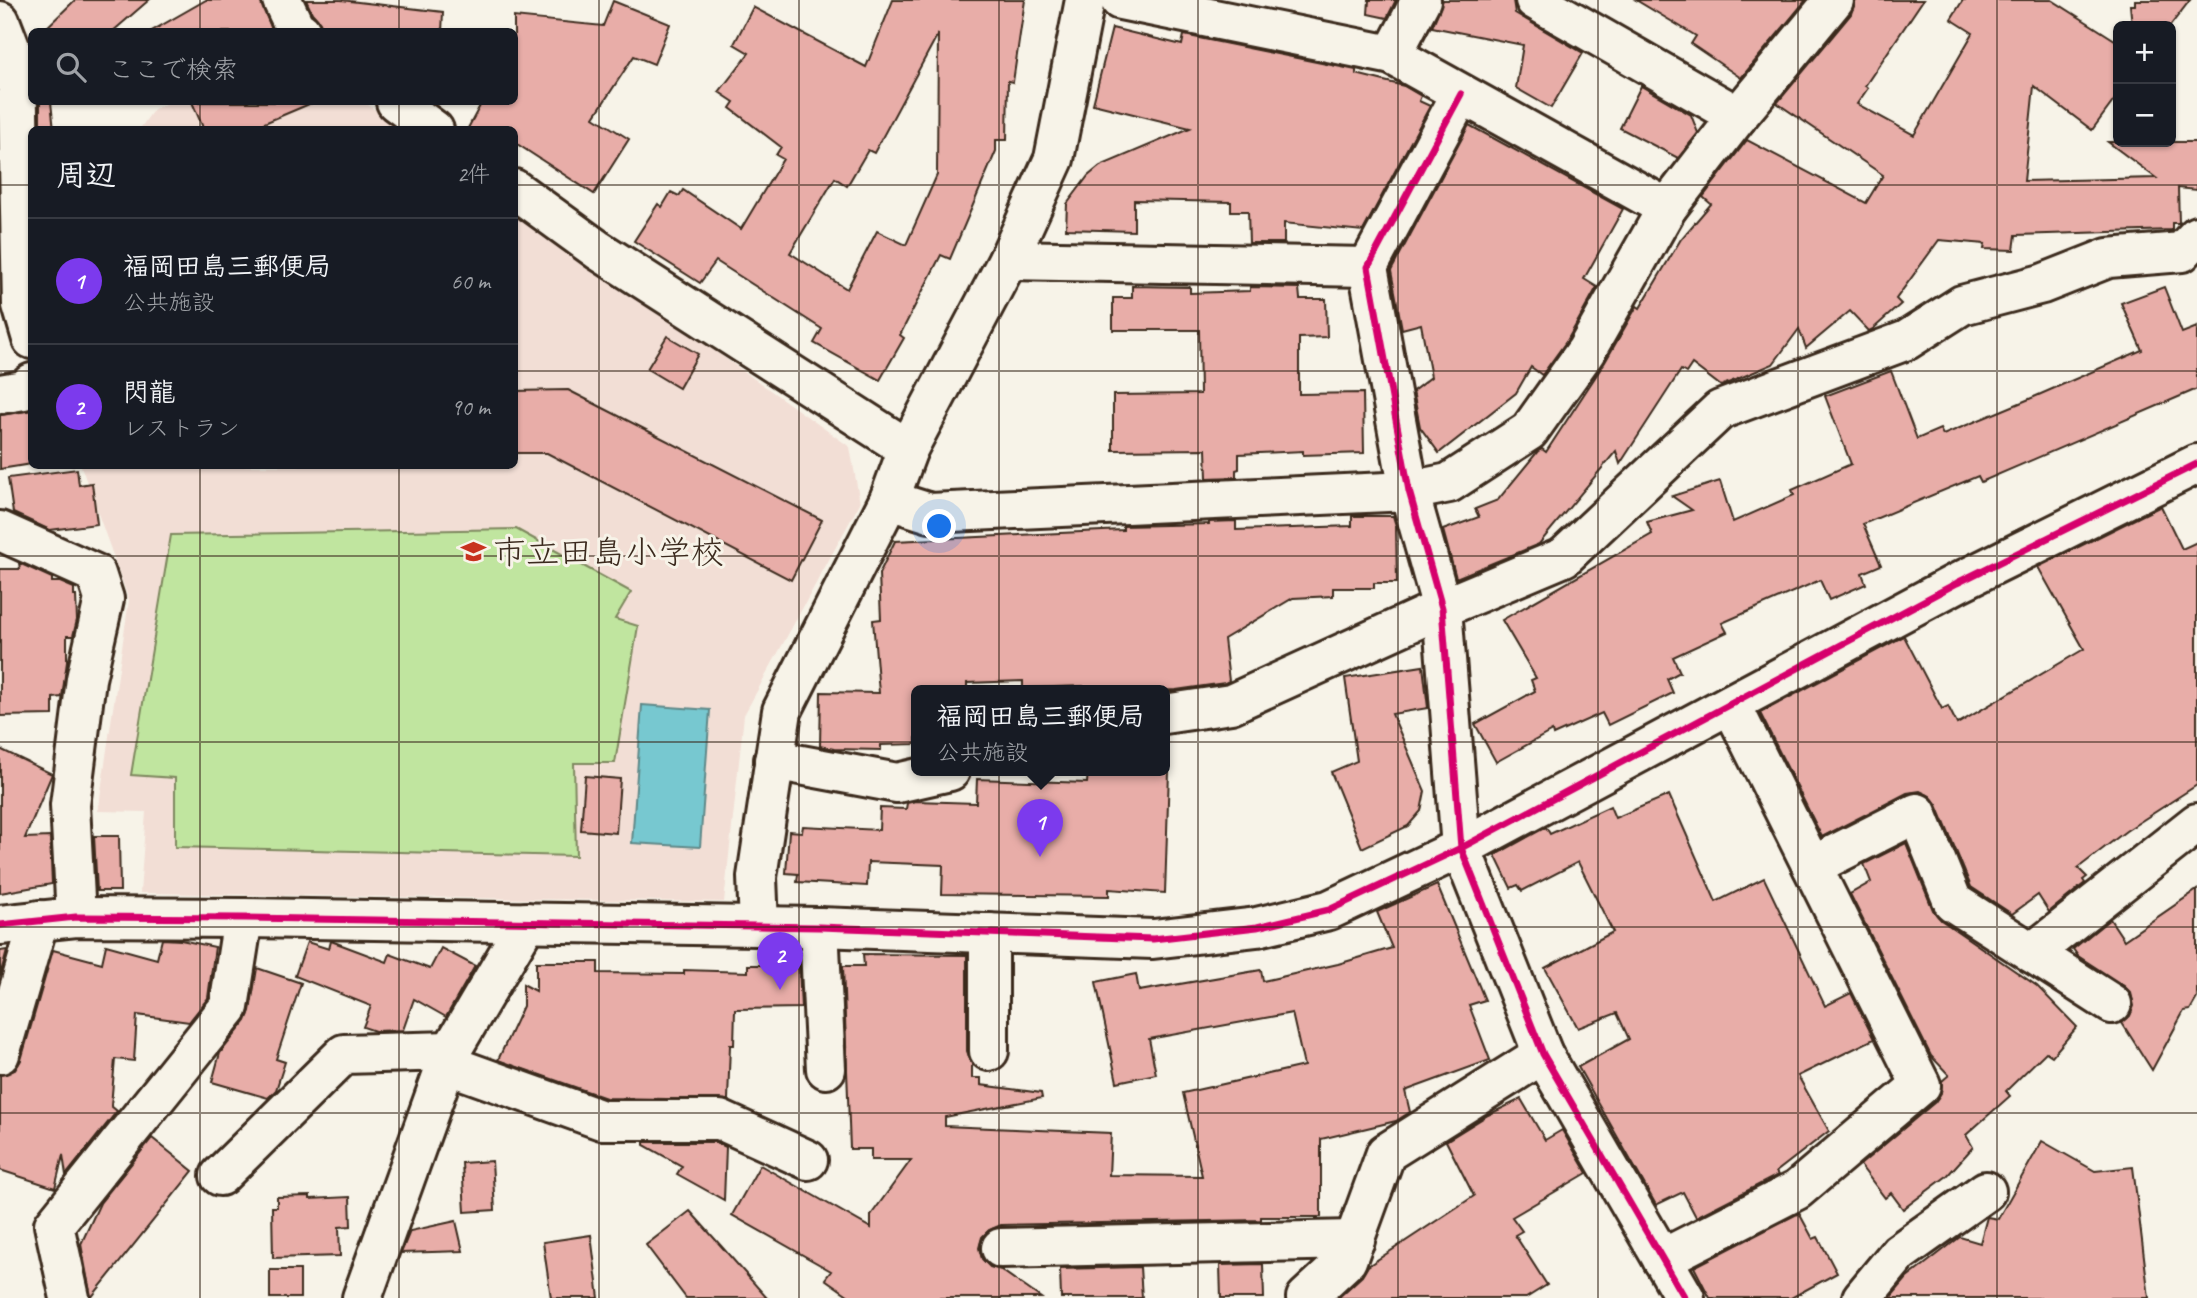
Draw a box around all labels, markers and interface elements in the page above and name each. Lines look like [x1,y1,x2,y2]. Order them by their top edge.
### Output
map controls [2113,21,2176,147]
button: + [2113,21,2176,84]
search box [28,28,518,105]
icon: search [52,48,90,86]
text: ここで検索 [108,53,238,86]
button: − [2113,84,2176,147]
text: 周辺 [56,156,116,194]
text: 2件 [457,160,490,189]
text: 福岡田島三郵便局 [123,250,331,283]
text: 1 [74,267,84,296]
text: 60 m [451,267,490,296]
text: 公共施設 [123,288,215,317]
text: 閃龍 [123,376,175,409]
text: 2 [74,393,84,422]
text: 90 m [451,393,490,422]
text: レストラン [123,414,240,443]
your location [922,509,956,543]
place label: 市立田島小学校 [493,531,724,573]
school or university icon: 市立田島小学校 [459,537,487,565]
popup [911,685,1170,776]
text: 福岡田島三郵便局 [936,700,1145,733]
text: 公共施設 [936,738,1028,767]
pin: 1 [1017,799,1063,857]
pin: 2 [757,932,803,990]

